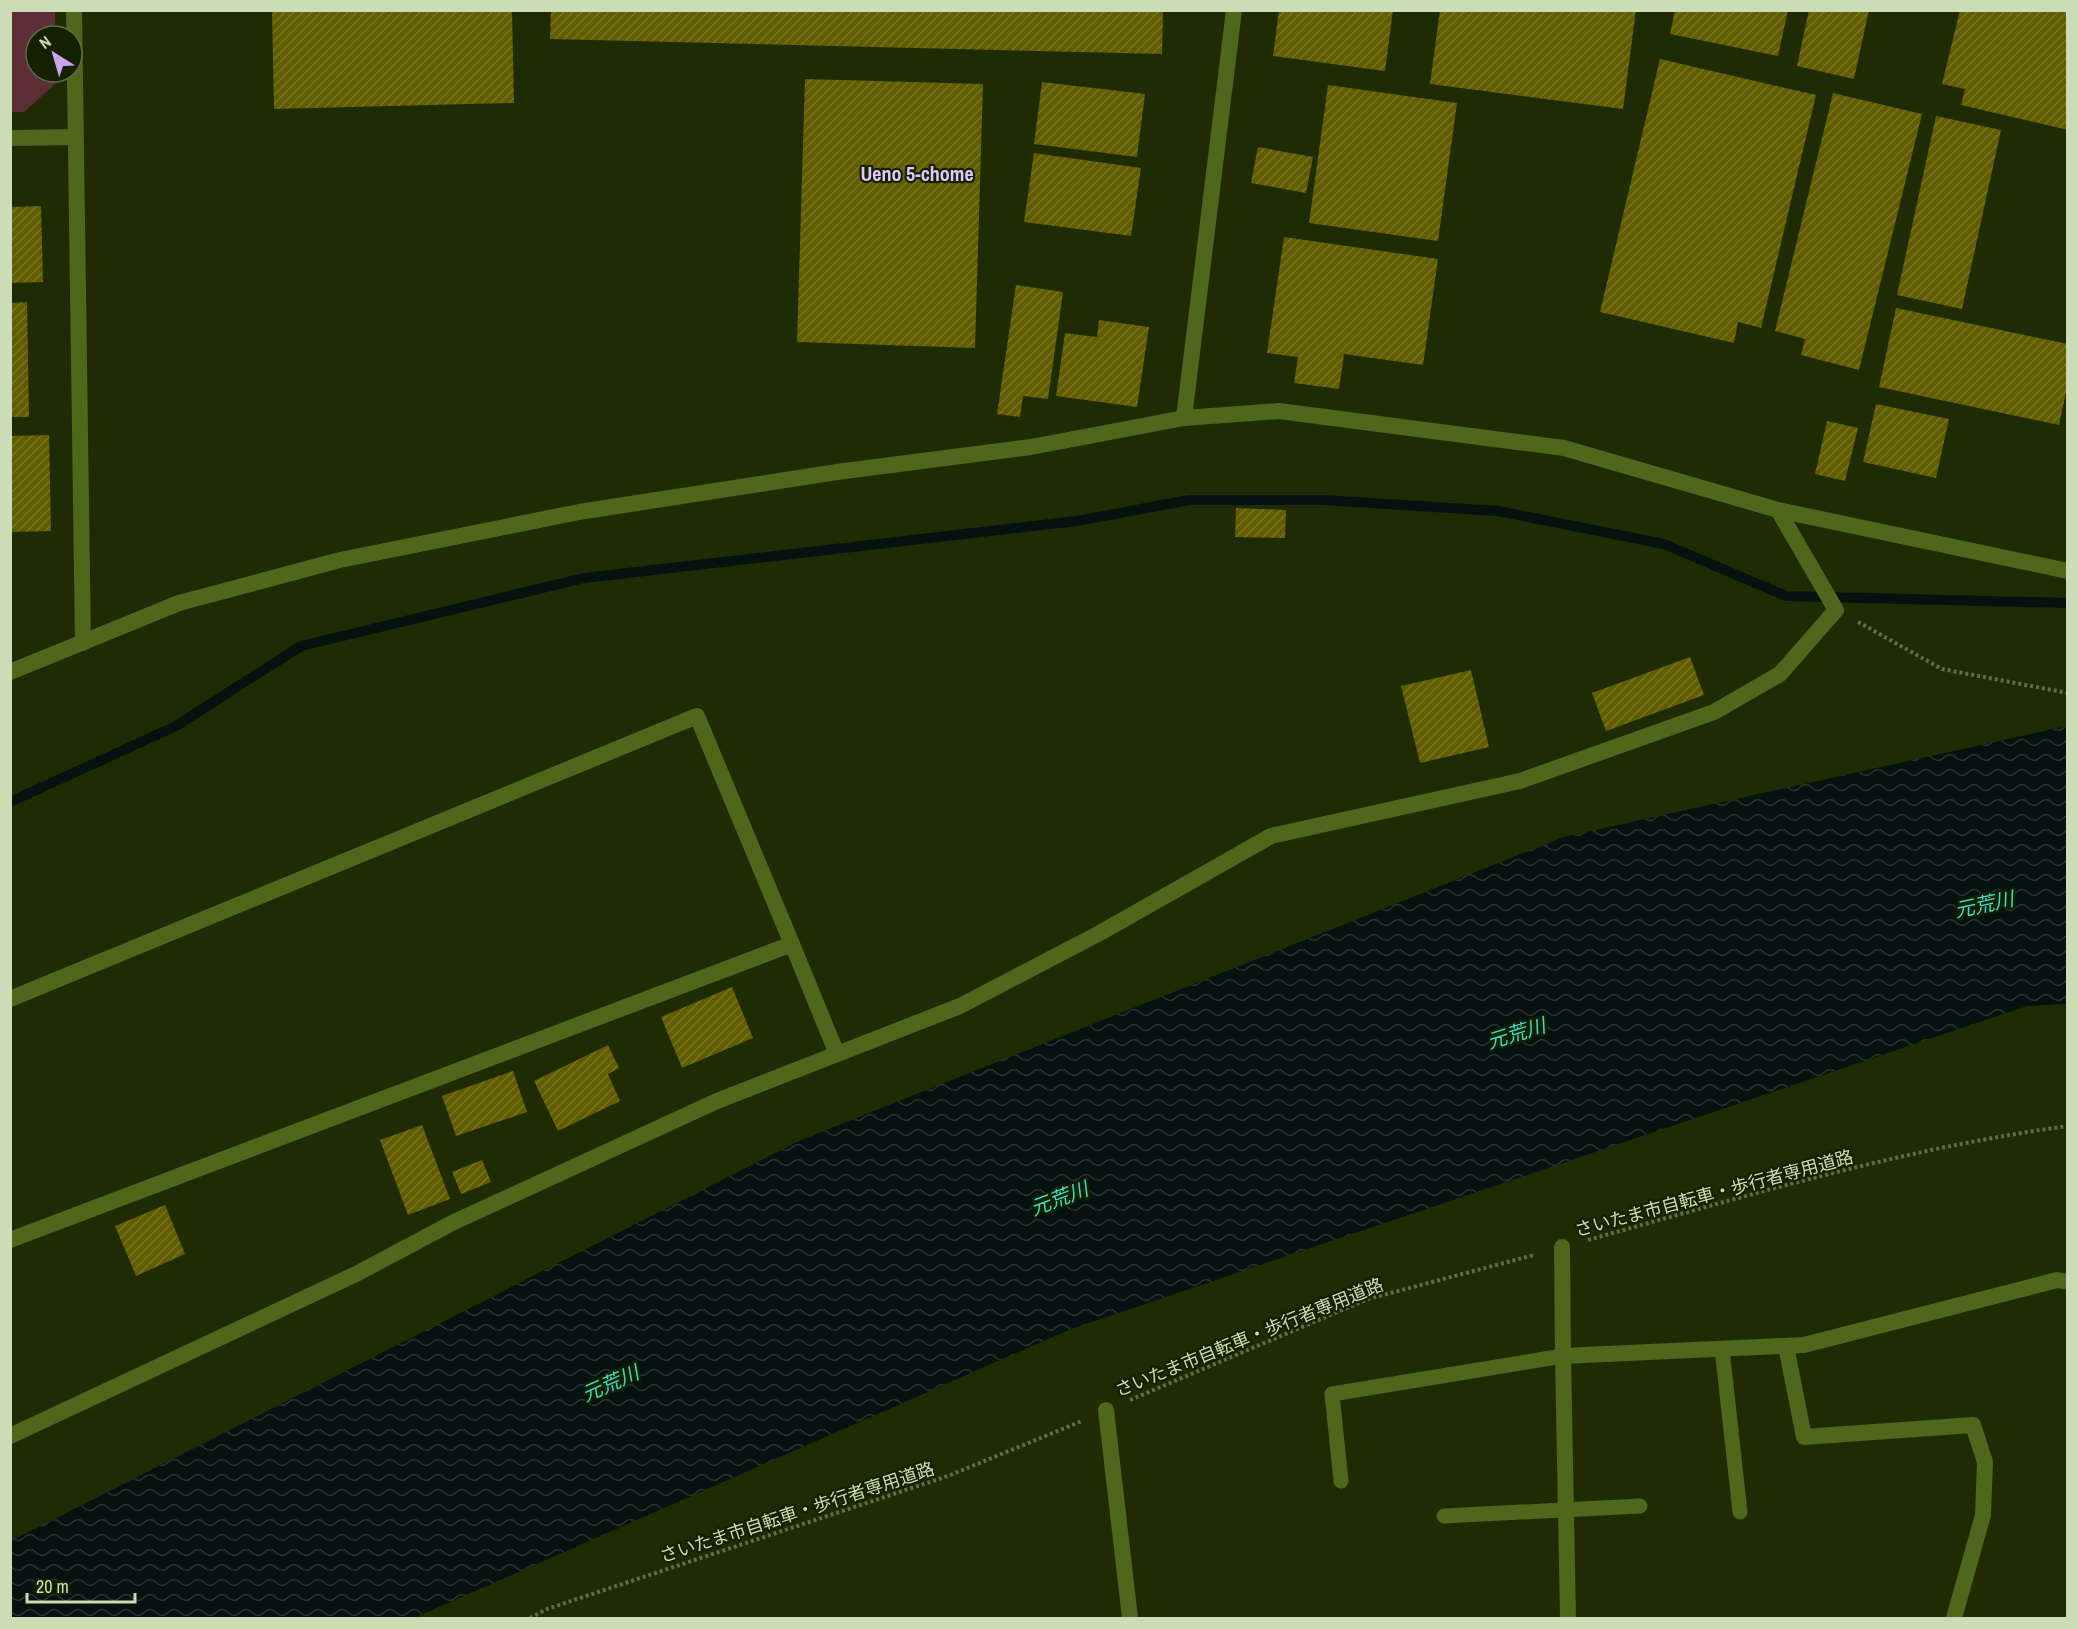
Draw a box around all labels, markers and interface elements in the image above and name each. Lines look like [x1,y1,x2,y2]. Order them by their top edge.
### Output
north arrow [24,24,84,84]
text: N [35,30,55,54]
district label: Ueno 5-chome [861,160,974,187]
water label: 元荒川 [1952,884,2018,923]
water label: 元荒川 [1483,1011,1551,1055]
street label: さいたま市自転車・歩行者専用道路 [1572,1144,1856,1242]
water label: 元荒川 [1026,1174,1094,1221]
street label: さいたま市自転車・歩行者専用道路 [1111,1272,1387,1402]
water label: 元荒川 [577,1358,645,1408]
street label: さいたま市自転車・歩行者専用道路 [656,1456,938,1568]
scale bar [27,1566,135,1604]
text: 20 m [36,1574,69,1599]

